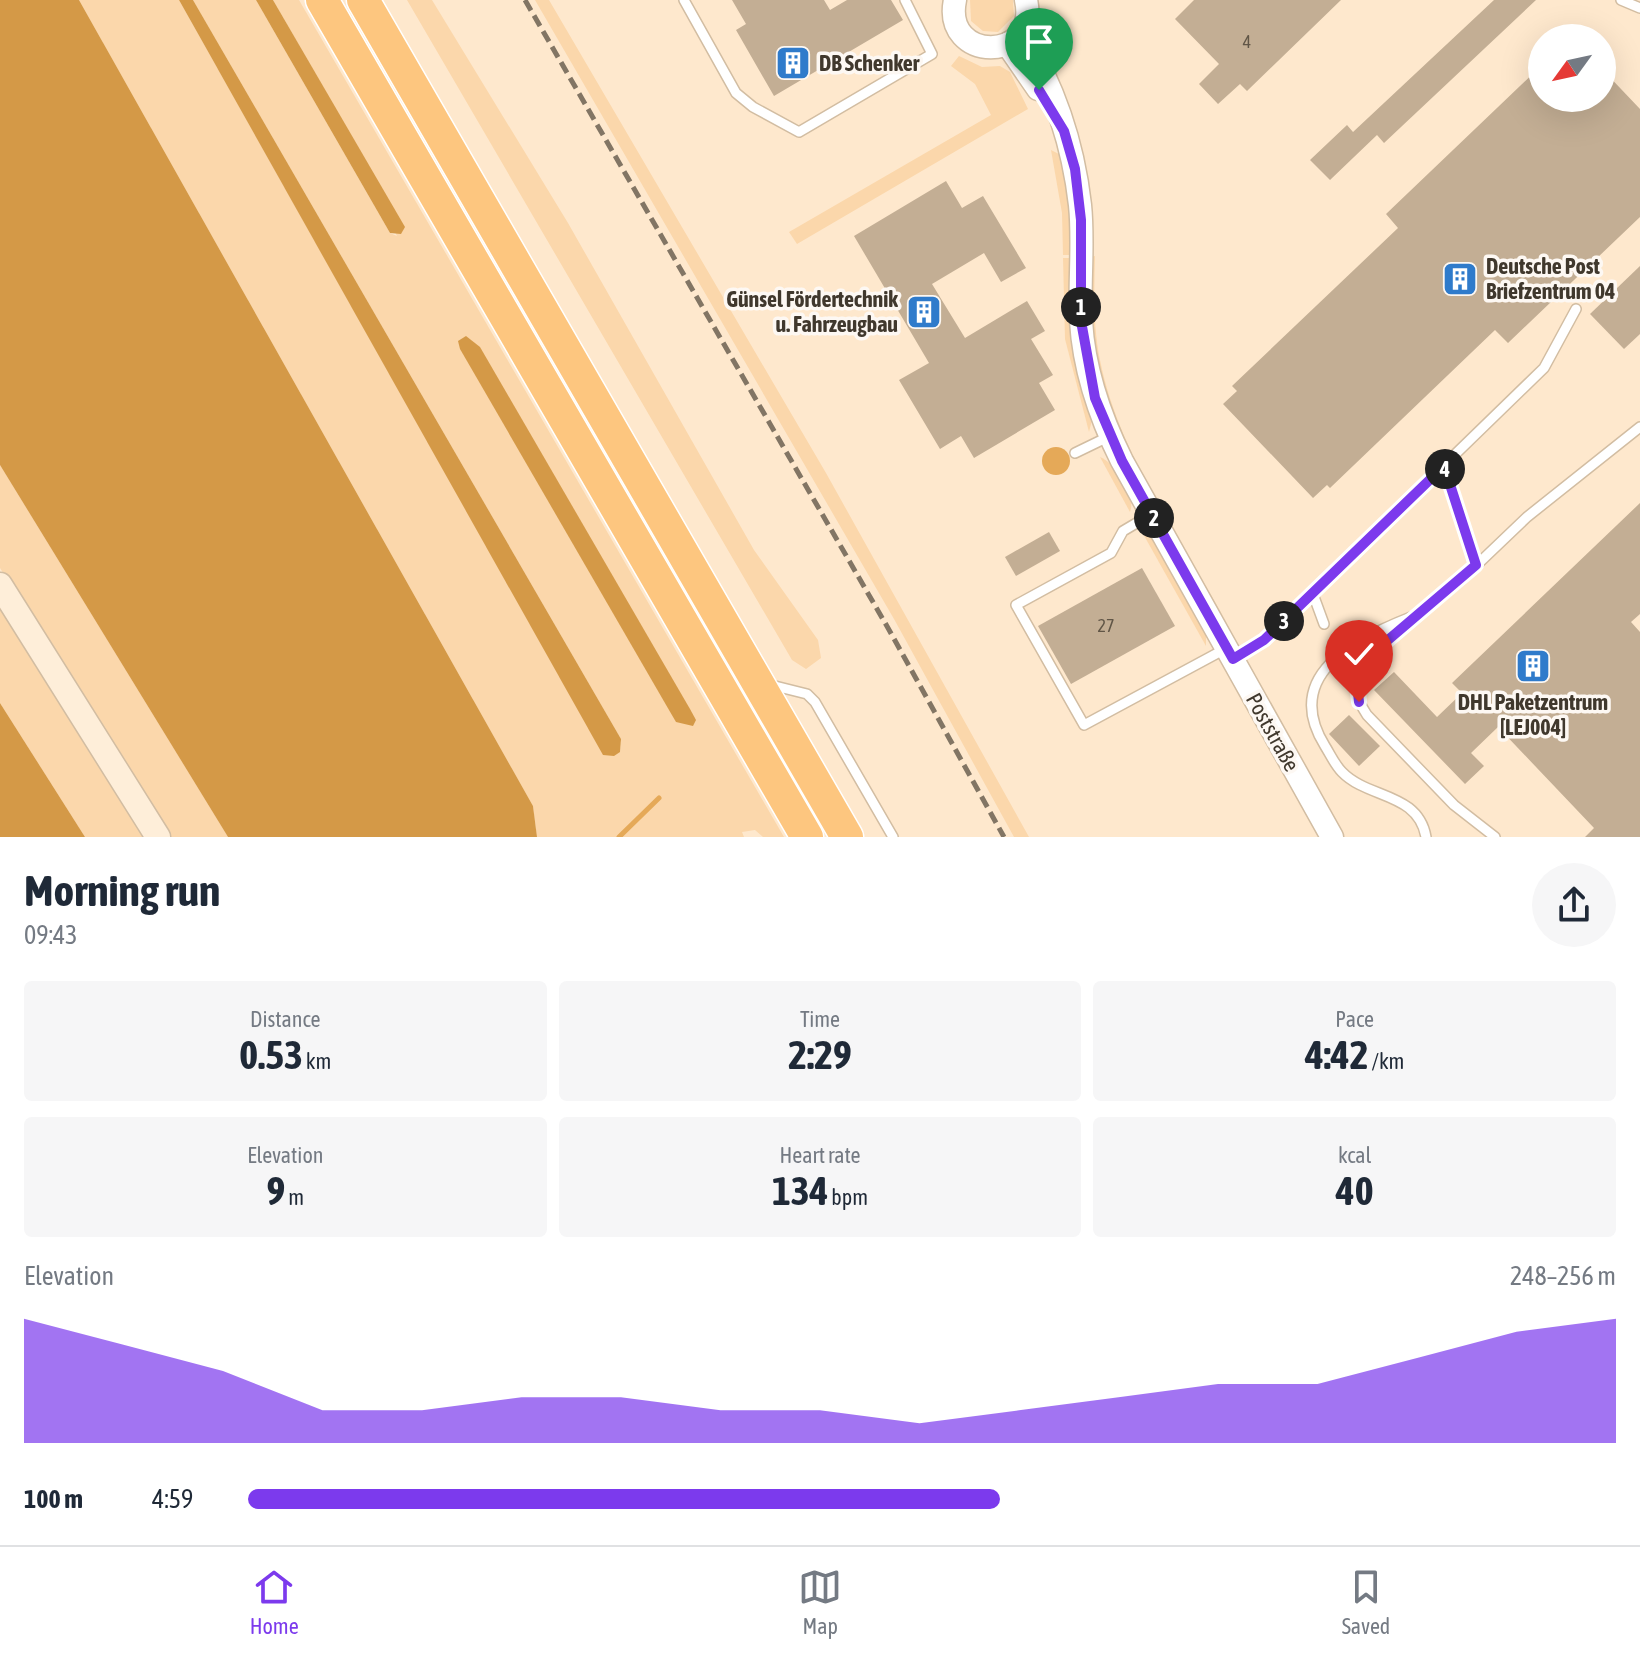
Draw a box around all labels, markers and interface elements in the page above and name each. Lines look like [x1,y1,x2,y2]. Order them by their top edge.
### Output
pin [1005,8,1073,90]
icon: arrive [1017,20,1061,64]
north arrow [1528,24,1616,112]
map controls [1528,24,1616,112]
house number: 4 [1243,31,1251,52]
building icon: DB Schenker [774,44,812,82]
place label: DB Schenker [819,50,920,76]
place label: Deutsche Post Briefzentrum 04 [1486,253,1615,304]
building icon: Deutsche Post Briefzentrum 04 [1441,260,1479,298]
place label: Günsel Fördertechnik u. Fahrzeugbau [726,286,898,337]
pin: 1 [1061,287,1101,327]
building icon: Günsel Fördertechnik u. Fahrzeugbau [905,293,943,331]
text: 1 [1076,294,1086,320]
pin: 4 [1425,449,1465,489]
text: 4 [1440,456,1450,482]
pin: 2 [1134,498,1174,538]
text: 2 [1149,505,1159,531]
pin: 3 [1264,601,1304,641]
text: 3 [1279,608,1289,634]
house number: 27 [1098,615,1114,636]
pin [1325,620,1393,702]
icon: check [1337,632,1381,676]
building icon: DHL Paketzentrum [LEJ004] [1514,647,1552,685]
street label: Poststraße [1241,688,1305,776]
place label: DHL Paketzentrum [LEJ004] [1458,689,1608,740]
button: share [1532,863,1616,947]
text: Morning run [24,865,220,915]
text: 09:43 [24,920,78,950]
text: Distance [250,1006,321,1032]
text: Time [800,1006,840,1032]
text: Pace [1335,1006,1374,1032]
text: 0.53 [239,1032,303,1077]
text: 2:29 [788,1032,852,1077]
text: 4:42 [1305,1032,1368,1077]
text: km [303,1048,331,1074]
text: /km [1368,1048,1404,1074]
text: Elevation [247,1142,323,1168]
text: Heart rate [779,1142,861,1168]
text: kcal [1338,1142,1371,1168]
text: 9 [266,1168,285,1213]
text: 134 [772,1168,828,1213]
text: 40 [1336,1168,1373,1213]
text: m [285,1184,304,1210]
text: bpm [828,1184,868,1210]
text: Elevation [24,1261,114,1291]
text: 248–256 m [1510,1261,1616,1291]
text: 100 m [24,1484,83,1514]
text: 4:59 [152,1484,193,1514]
tab: Home [250,1565,299,1639]
tab: Map [798,1565,842,1639]
tab: Saved [1342,1565,1390,1639]

